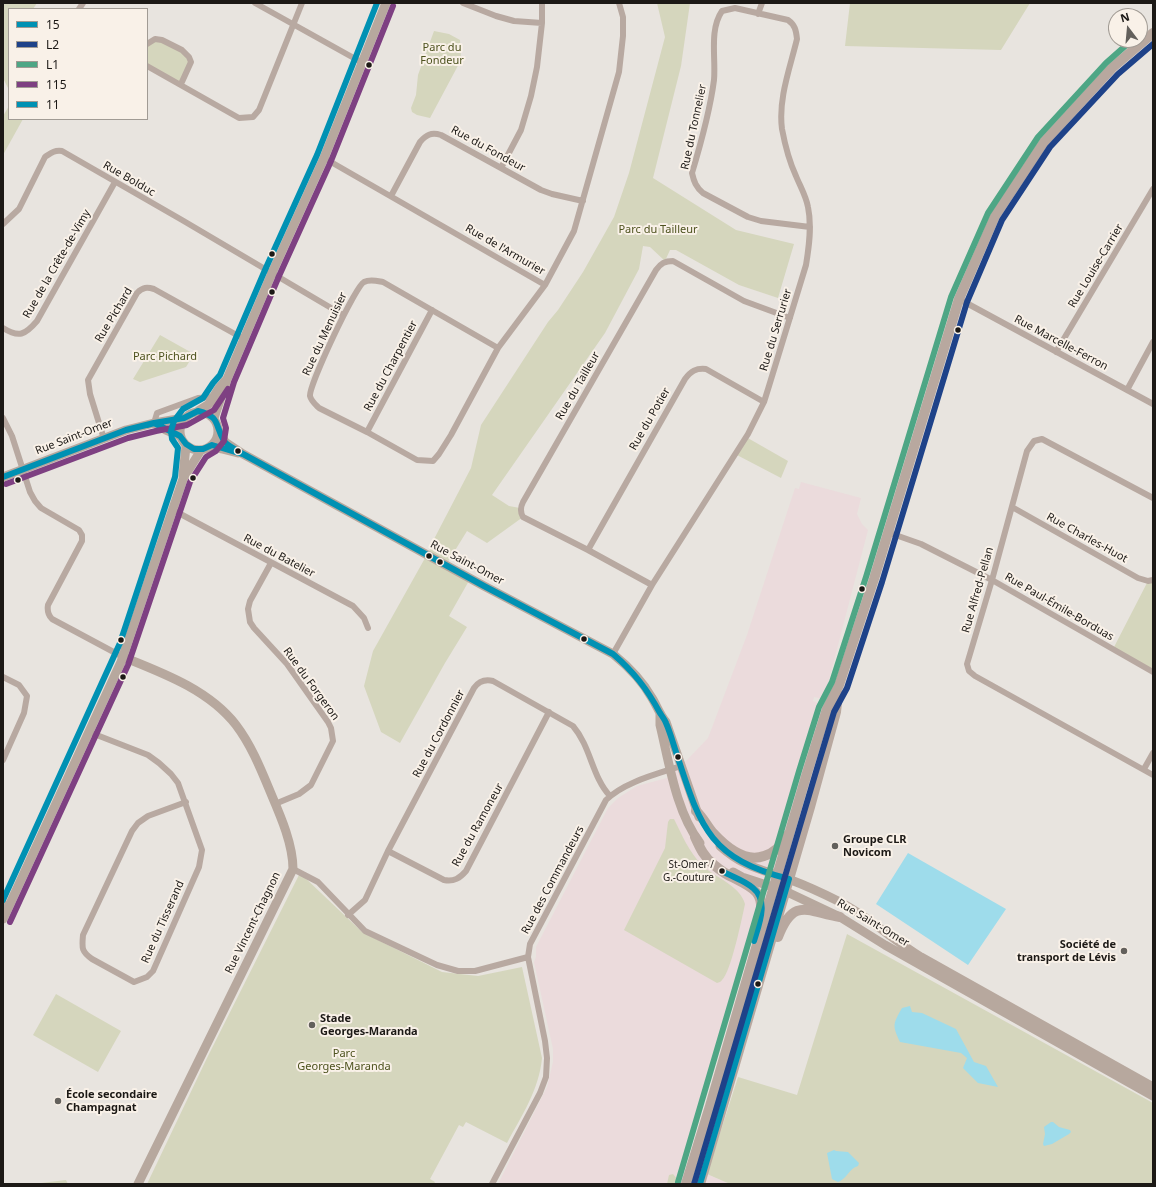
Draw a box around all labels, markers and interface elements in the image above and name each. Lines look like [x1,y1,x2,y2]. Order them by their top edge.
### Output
legend [8,8,148,120]
north arrow [1108,8,1148,48]
text: N [1118,9,1131,25]
text: 15 [46,16,60,33]
text: L2 [46,36,59,53]
park label: Parc du Fondeur [420,41,464,67]
text: L1 [46,56,59,73]
unlabelled marker [364,60,374,70]
text: 115 [46,76,67,93]
street label: Rue du Tonnelier [678,83,710,171]
text: 11 [46,96,60,113]
street label: Rue du Fondeur [449,123,527,175]
street label: Rue Bolduc [101,159,157,199]
street label: Rue de la Crête-de-Vimy [20,207,94,321]
street label: Rue de l'Armurier [463,222,547,278]
street label: Rue Louise-Carrier [1066,222,1126,310]
park label: Parc du Tailleur [618,223,698,237]
unlabelled marker [267,249,277,259]
street label: Rue Pichard [92,285,136,345]
unlabelled marker [267,287,277,297]
street label: Rue du Serrurier [757,287,795,373]
street label: Rue du Menuisier [300,290,350,378]
street label: Rue Marcelle-Ferron [1012,313,1110,373]
street label: Rue du Charpentier [361,318,421,414]
unlabelled marker [953,325,963,335]
park label: Parc Pichard [133,350,197,364]
street label: Rue du Tailleur [553,350,603,422]
street label: Rue du Potier [627,385,673,453]
street label: Rue Saint-Omer [34,416,114,458]
unlabelled marker [233,446,243,456]
unlabelled marker [188,473,198,483]
unlabelled marker [13,475,23,485]
street label: Rue Charles-Huot [1044,510,1130,566]
street label: Rue du Batelier [241,532,317,580]
street label: Rue Saint-Omer [428,538,506,588]
street label: Rue Alfred-Pellan [959,546,997,634]
unlabelled marker [424,551,434,561]
unlabelled marker [435,557,445,567]
street label: Rue Paul-Émile-Borduas [1002,570,1116,644]
unlabelled marker [857,584,867,594]
unlabelled marker [579,634,589,644]
unlabelled marker [116,635,126,645]
street label: Rue du Forgeron [280,645,342,723]
unlabelled marker [118,672,128,682]
street label: Rue du Cordonnier [410,688,468,780]
unlabelled marker [673,752,683,762]
street label: Rue du Ramoneur [450,781,506,869]
street label: Rue des Commandeurs [519,824,587,936]
place label: Groupe CLR Novicom [843,833,906,859]
marker: Groupe CLR Novicom [830,841,840,851]
place label: St-Omer / G.-Couture [663,859,714,882]
marker: St-Omer / G.-Couture [717,866,727,876]
street label: Rue Vincent-Chagnon [223,870,283,976]
street label: Rue du Tisserand [139,879,187,965]
street label: Rue Saint-Omer [835,896,911,950]
place label: Société de transport de Lévis [1017,938,1116,964]
marker: Société de transport de Lévis [1119,946,1129,956]
unlabelled marker [753,979,763,989]
place label: Stade Georges-Maranda [320,1012,418,1038]
marker: Stade Georges-Maranda [307,1020,317,1030]
park label: Parc Georges-Maranda [297,1047,391,1073]
place label: École secondaire Champagnat [66,1088,157,1114]
marker: École secondaire Champagnat [53,1096,63,1106]

